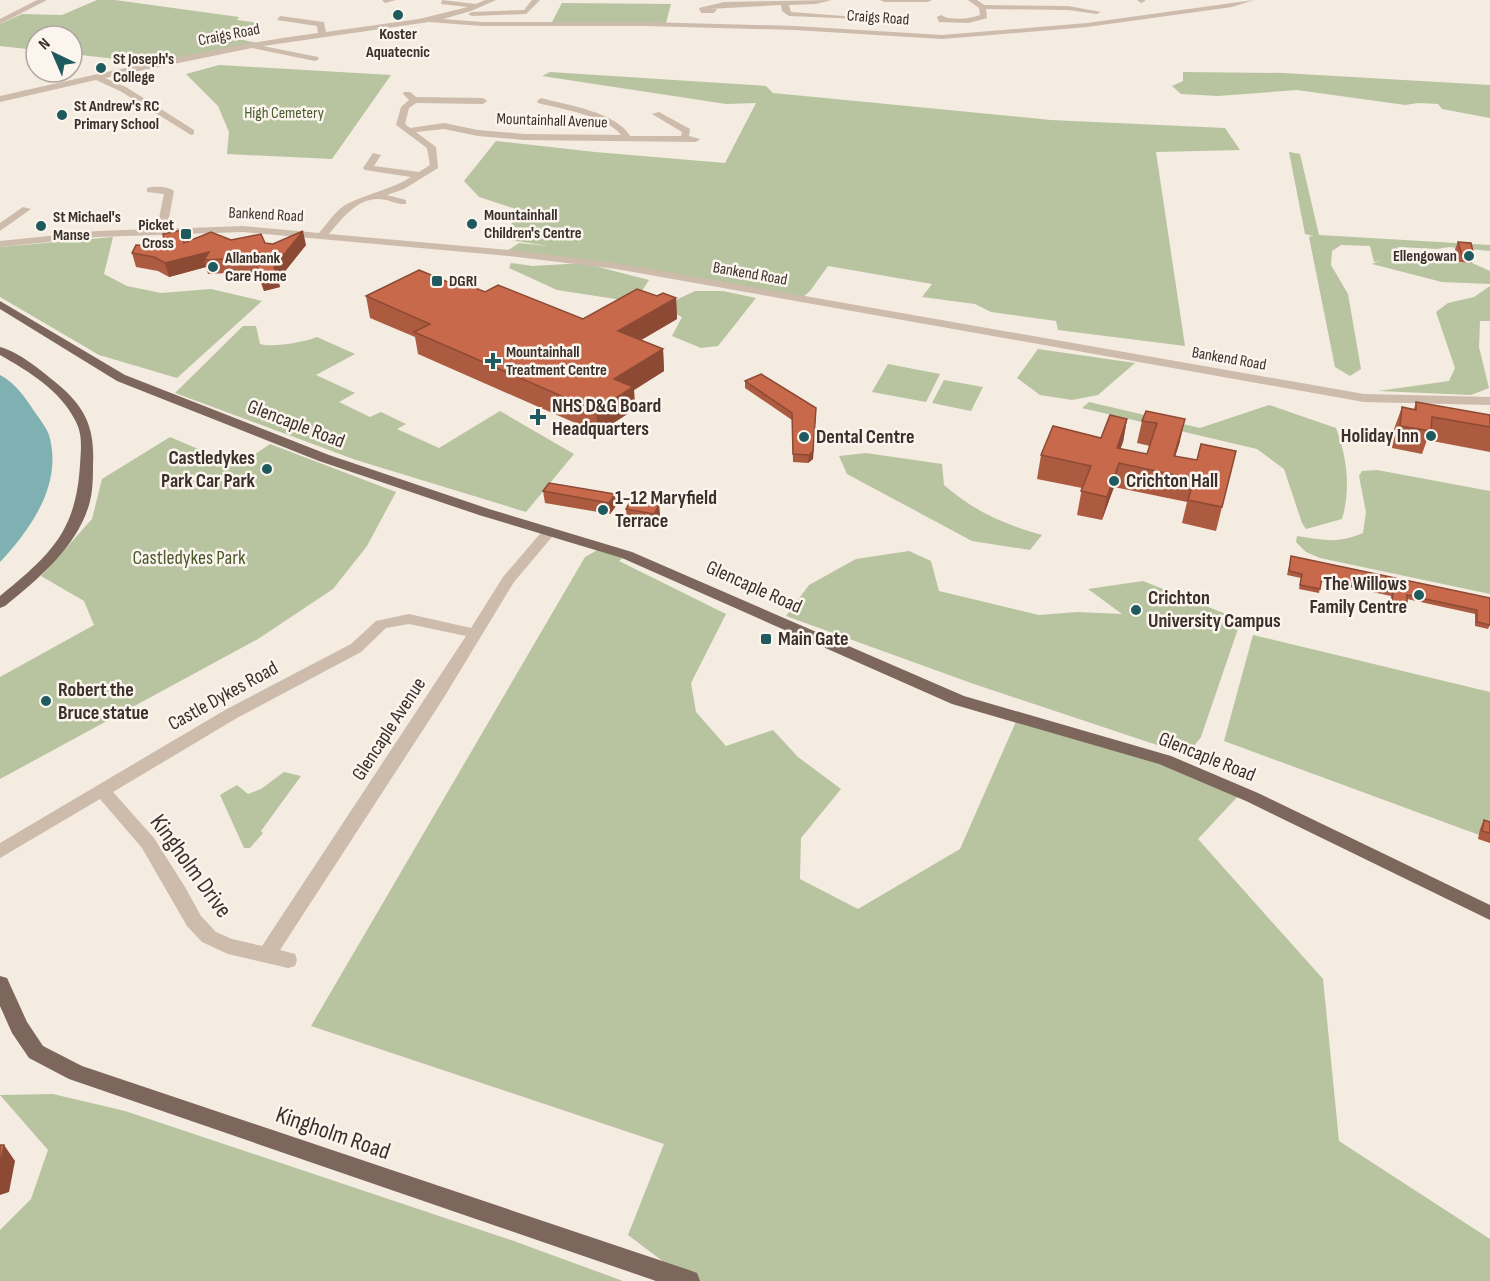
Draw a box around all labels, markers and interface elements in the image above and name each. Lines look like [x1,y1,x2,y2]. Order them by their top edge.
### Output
street label: Craigs Road [846,6,910,30]
marker: Koster Aquatecnic [391,8,405,22]
street label: Craigs Road [197,20,261,50]
north arrow [24,24,84,84]
place label: Koster Aquatecnic [365,25,430,62]
text: N [35,34,54,54]
place label: St Joseph's College [113,50,174,87]
marker: St Joseph's College [94,61,108,75]
place label: St Andrew's RC Primary School [74,97,160,134]
park label: High Cemetery [244,104,324,123]
marker: St Andrew's RC Primary School [55,108,69,122]
street label: Mountainhall Avenue [496,110,608,132]
street label: Bankend Road [228,204,304,226]
place label: Mountainhall Children's Centre [484,206,582,243]
place label: St Michael's Manse [53,208,121,245]
place label: Picket Cross [138,216,174,253]
marker: Mountainhall Children's Centre [465,217,479,231]
marker: St Michael's Manse [34,219,48,233]
marker: Picket Cross [179,227,193,241]
place label: Ellengowan [1393,247,1457,266]
place label: Allanbank Care Home [224,249,287,286]
marker: Ellengowan [1462,249,1476,263]
street label: Bankend Road [711,258,789,290]
marker: Allanbank Care Home [206,260,220,274]
place label: DGRI [449,272,477,291]
marker: DGRI [430,274,444,288]
place label: Mountainhall Treatment Centre [506,343,607,380]
street label: Bankend Road [1190,343,1268,375]
marker: Mountainhall Treatment Centre [484,352,502,370]
street label: Glencaple Road [244,394,348,454]
place label: NHS D&G Board Headquarters [552,394,661,441]
marker: NHS D&G Board Headquarters [529,408,547,426]
place label: Holiday Inn [1341,424,1419,448]
place label: Dental Centre [816,425,915,449]
marker: Holiday Inn [1424,429,1438,443]
marker: Dental Centre [797,430,811,444]
place label: Castledykes Park Car Park [161,446,256,493]
marker: Castledykes Park Car Park [260,462,274,476]
place label: Crichton Hall [1126,469,1218,493]
marker: Crichton Hall [1107,474,1121,488]
place label: 1-12 Maryfield Terrace [615,486,717,533]
marker: 1-12 Maryfield Terrace [596,503,610,517]
park label: Castledykes Park [132,546,246,570]
street label: Glencaple Road [702,555,806,619]
place label: The Willows Family Centre [1310,572,1407,619]
place label: Crichton University Campus [1148,586,1281,633]
marker: The Willows Family Centre [1412,588,1426,602]
marker: Crichton University Campus [1129,603,1143,617]
place label: Main Gate [778,627,849,651]
marker: Main Gate [759,632,773,646]
street label: Castle Dykes Road [164,656,282,736]
street label: Glencaple Avenue [347,673,431,785]
place label: Robert the Bruce statue [58,678,149,725]
marker: Robert the Bruce statue [39,694,53,708]
street label: Glencaple Road [1155,727,1259,787]
street label: Kingholm Drive [144,809,238,923]
street label: Kingholm Road [272,1100,394,1166]

